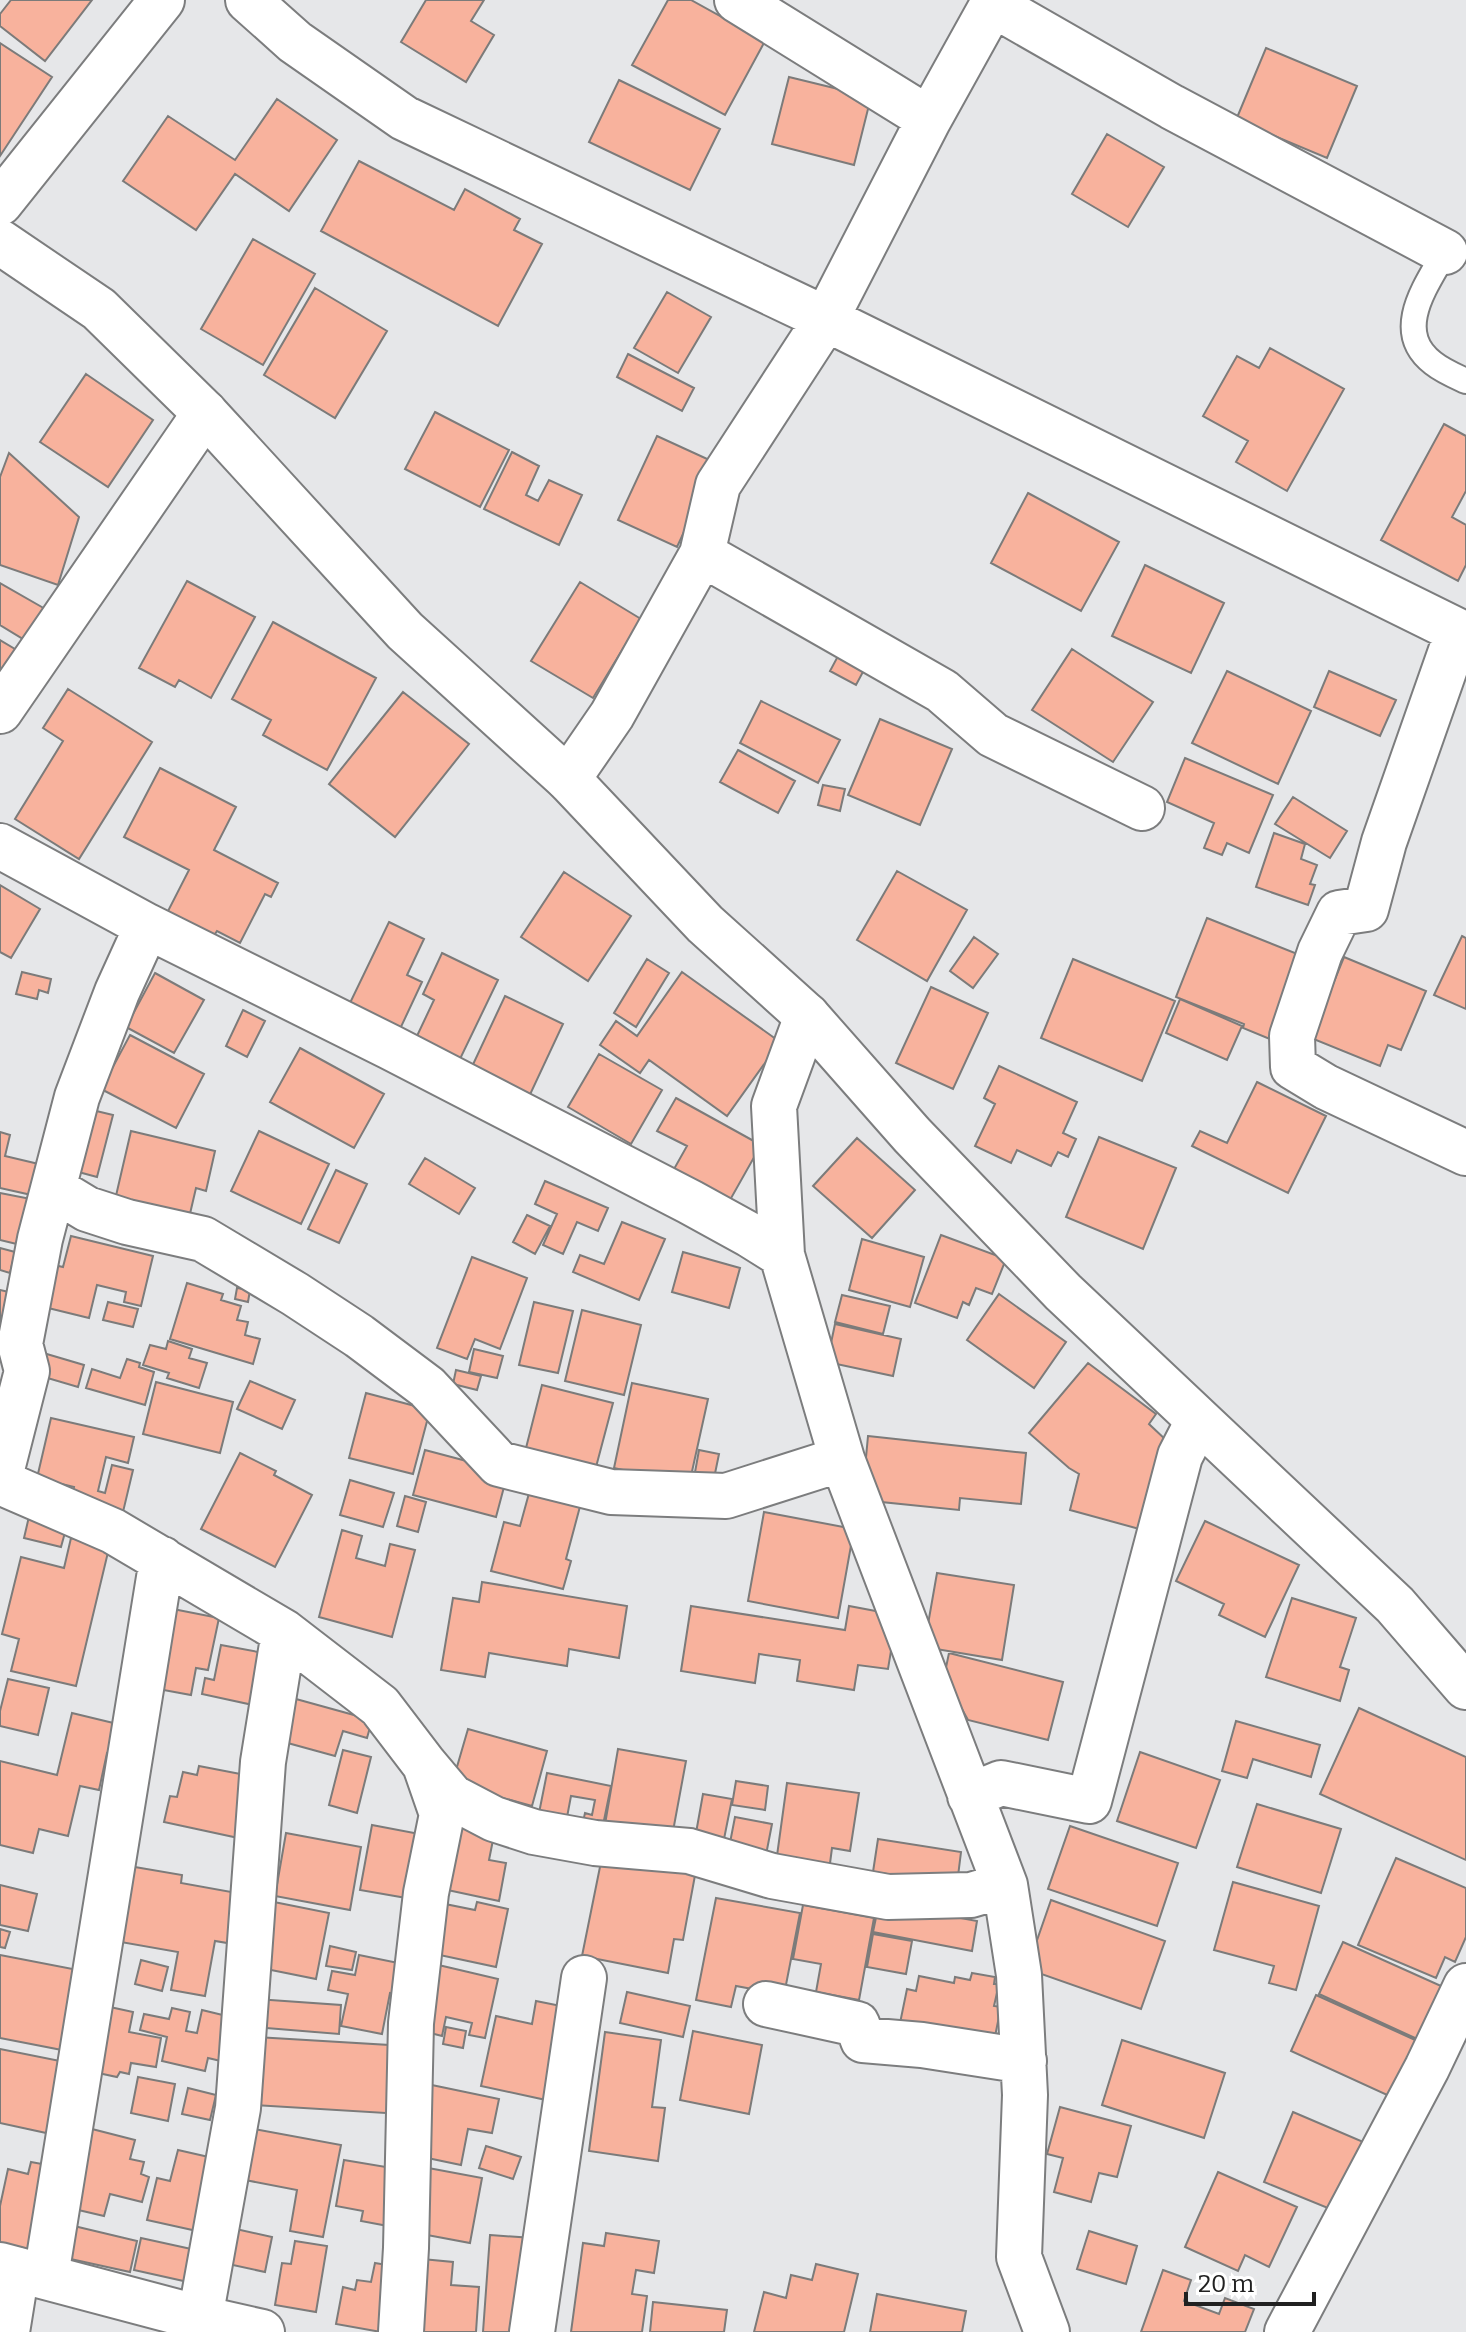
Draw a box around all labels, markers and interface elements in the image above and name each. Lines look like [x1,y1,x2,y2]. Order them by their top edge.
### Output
scale bar [1186,2256,1314,2306]
text: 20 m [1198,2270,1254,2298]

